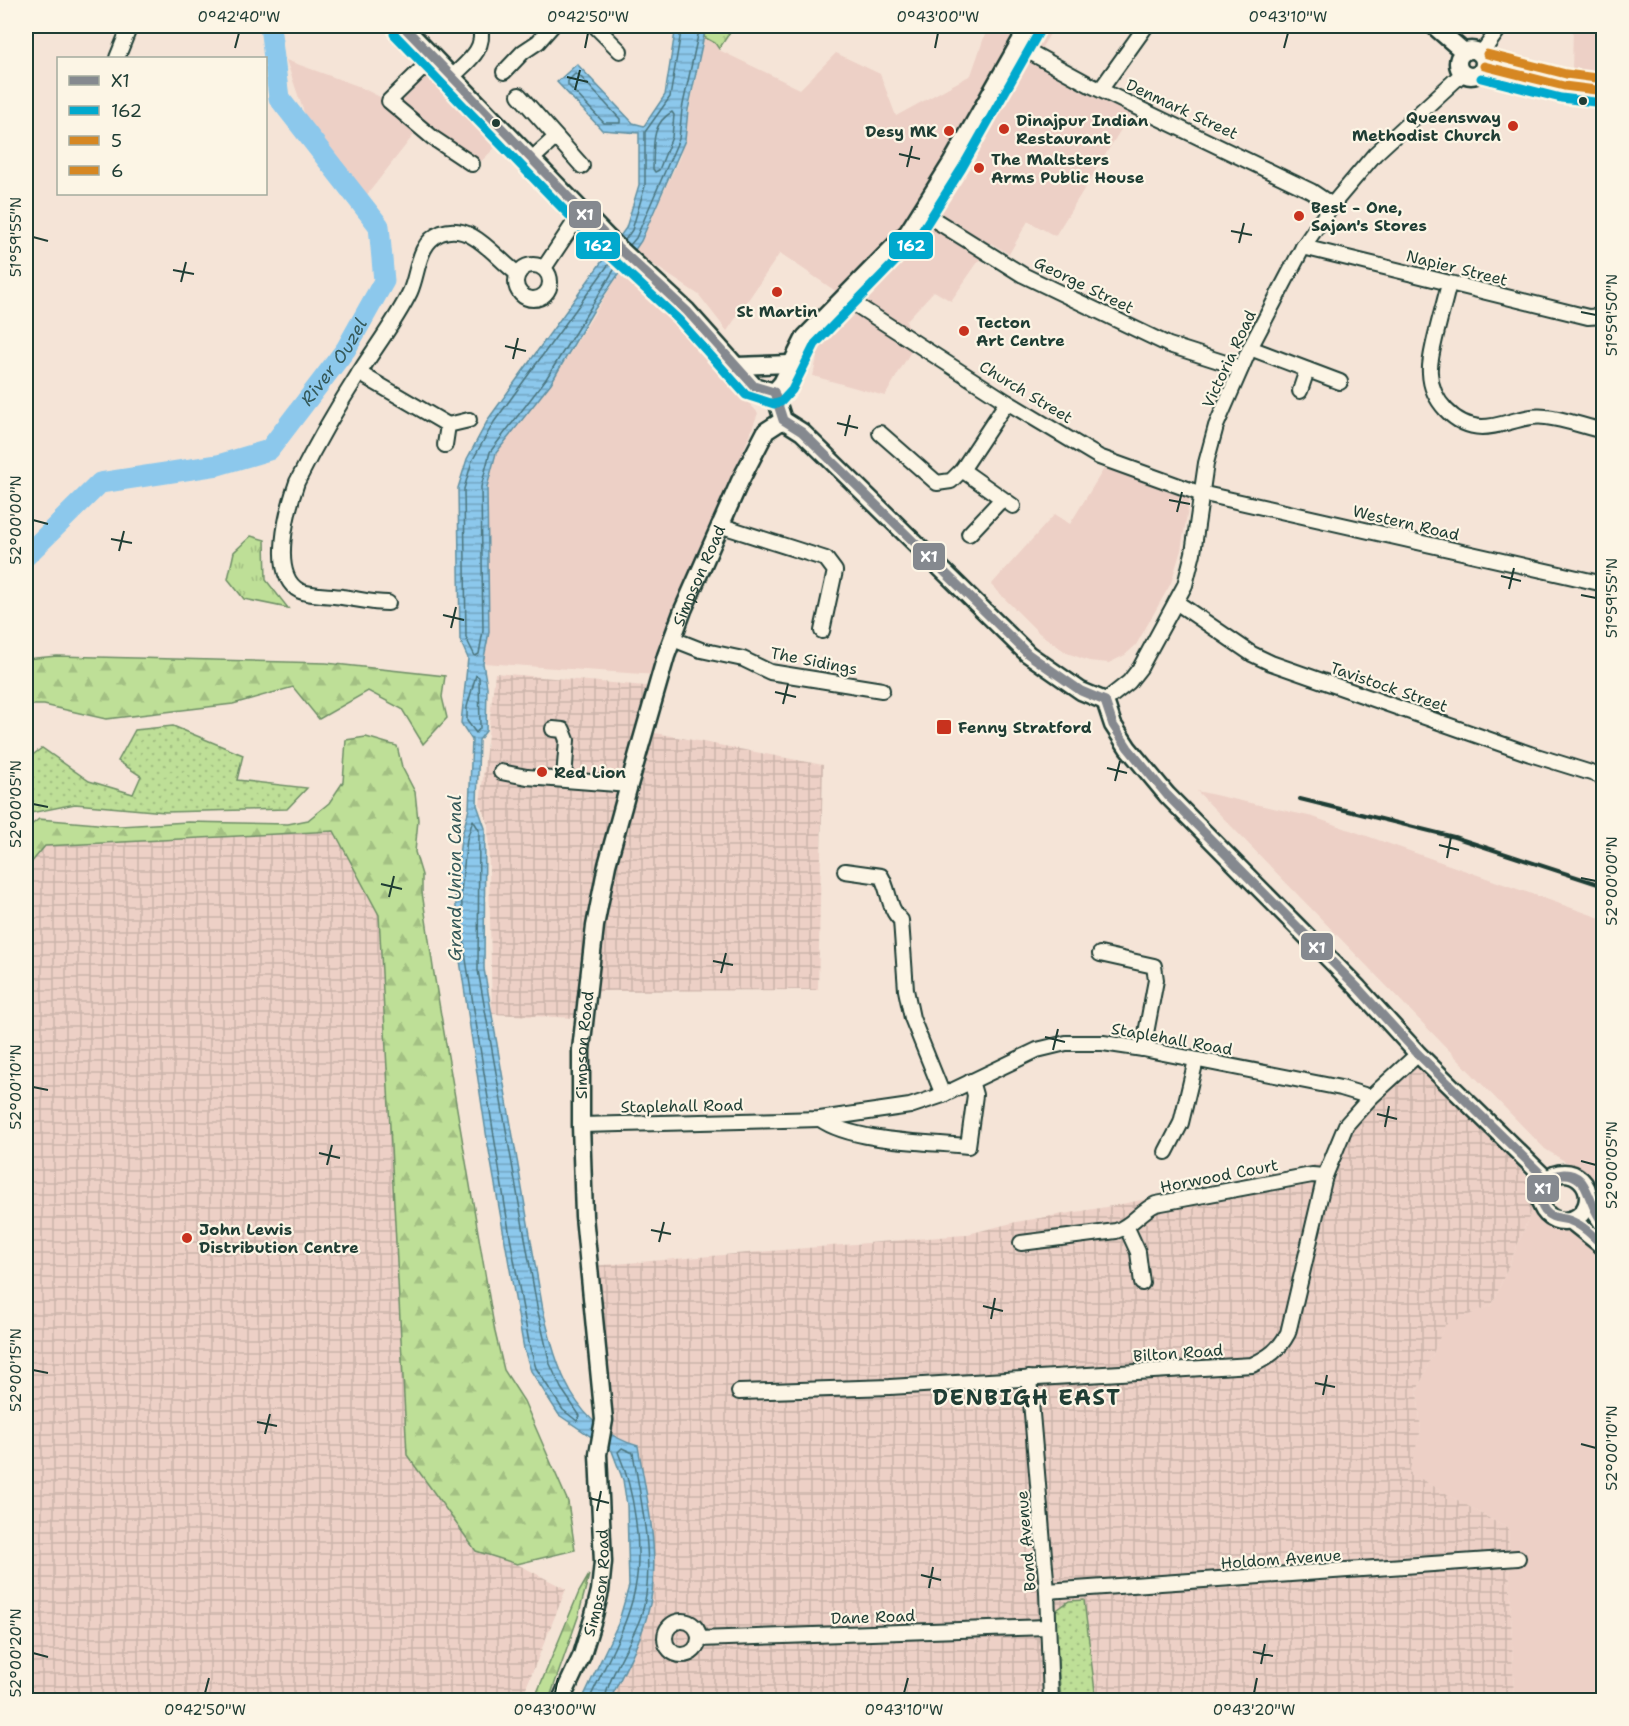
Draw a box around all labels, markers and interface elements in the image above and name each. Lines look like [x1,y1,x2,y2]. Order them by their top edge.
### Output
text: 0°42'40"W [198,7,280,27]
text: 0°42'50"W [547,7,629,27]
text: 0°43'00"W [897,7,979,27]
text: 0°43'10"W [1249,7,1327,27]
legend [57,57,267,195]
text: X1 [111,69,130,93]
street label: Denmark Street [1123,74,1241,144]
unlabelled marker [1577,95,1589,107]
text: 162 [111,99,142,123]
place label: Queensway Methodist Church [1352,107,1501,146]
place label: Dinajpur Indian Restaurant [1016,110,1149,149]
unlabelled marker [490,117,502,129]
marker: Queensway Methodist Church [1506,119,1520,133]
place label: Desy MK [865,121,937,142]
marker: Dinajpur Indian Restaurant [997,122,1011,136]
marker: Desy MK [942,124,956,138]
text: 5 [111,129,122,153]
place label: The Maltsters Arms Public House [991,149,1145,188]
text: 6 [111,159,124,183]
marker: The Maltsters Arms Public House [972,161,986,175]
text: 51°59'55"N [6,197,26,277]
place label: Best - One, Sajan's Stores [1311,197,1427,236]
line badge: X1 [568,200,602,229]
text: X1 [576,204,594,225]
marker: Best - One, Sajan's Stores [1292,209,1306,223]
line badge: 162 [575,231,621,260]
line badge: 162 [888,231,934,260]
text: 162 [584,235,612,256]
text: 162 [897,235,925,256]
street label: Napier Street [1404,245,1510,291]
street label: George Street [1031,252,1137,318]
text: 51°59'50"N [1602,274,1622,356]
marker: St Martin [770,285,784,299]
place label: St Martin [736,301,818,322]
street label: Victoria Road [1197,307,1261,411]
place label: Tecton Art Centre [976,312,1065,351]
water label: River Ouzel [295,314,373,411]
marker: Tecton Art Centre [957,324,971,338]
street label: Church Street [975,356,1077,428]
text: 52°00'00"N [6,475,26,565]
street label: Western Road [1351,501,1461,545]
street label: Simpson Road [667,521,730,629]
line badge: X1 [912,542,946,571]
text: X1 [920,546,938,567]
text: 51°59'55"N [1602,558,1622,638]
street label: The Sidings [769,642,859,680]
street label: Tavistock Street [1327,657,1451,717]
place label: Fenny Stratford [958,717,1092,738]
marker: Fenny Stratford [935,718,953,736]
text: 52°00'05"N [6,760,26,848]
place label: Red Lion [554,762,626,783]
marker: Red Lion [535,765,549,779]
water label: Grand Union Canal [443,795,467,961]
text: 52°00'00"N [1602,836,1622,926]
line badge: X1 [1300,932,1334,961]
text: X1 [1308,937,1326,958]
street label: Simpson Road [571,990,598,1099]
street label: Staplehall Road [1110,1018,1234,1060]
text: 52°00'10"N [6,1044,26,1130]
street label: Staplehall Road [620,1094,744,1118]
text: 52°00'05"N [1602,1121,1622,1209]
street label: Horwood Court [1158,1154,1280,1198]
line badge: X1 [1526,1174,1560,1203]
text: X1 [1534,1178,1552,1199]
place label: John Lewis Distribution Centre [199,1219,359,1258]
marker: John Lewis Distribution Centre [180,1231,194,1245]
text: 52°00'15"N [6,1328,26,1412]
street label: Bilton Road [1132,1339,1224,1367]
district label: DENBIGH EAST [933,1383,1122,1412]
text: 52°00'10"N [1602,1405,1622,1491]
street label: Bond Avenue [1011,1490,1041,1592]
street label: Simpson Road [578,1529,614,1639]
street label: Holdom Avenue [1220,1544,1342,1574]
street label: Dane Road [830,1605,916,1629]
text: 52°00'20"N [6,1608,26,1698]
text: 0°42'50"W [164,1700,246,1720]
text: 0°43'00"W [514,1700,596,1720]
text: 0°43'10"W [865,1700,943,1720]
text: 0°43'20"W [1213,1700,1295,1720]

